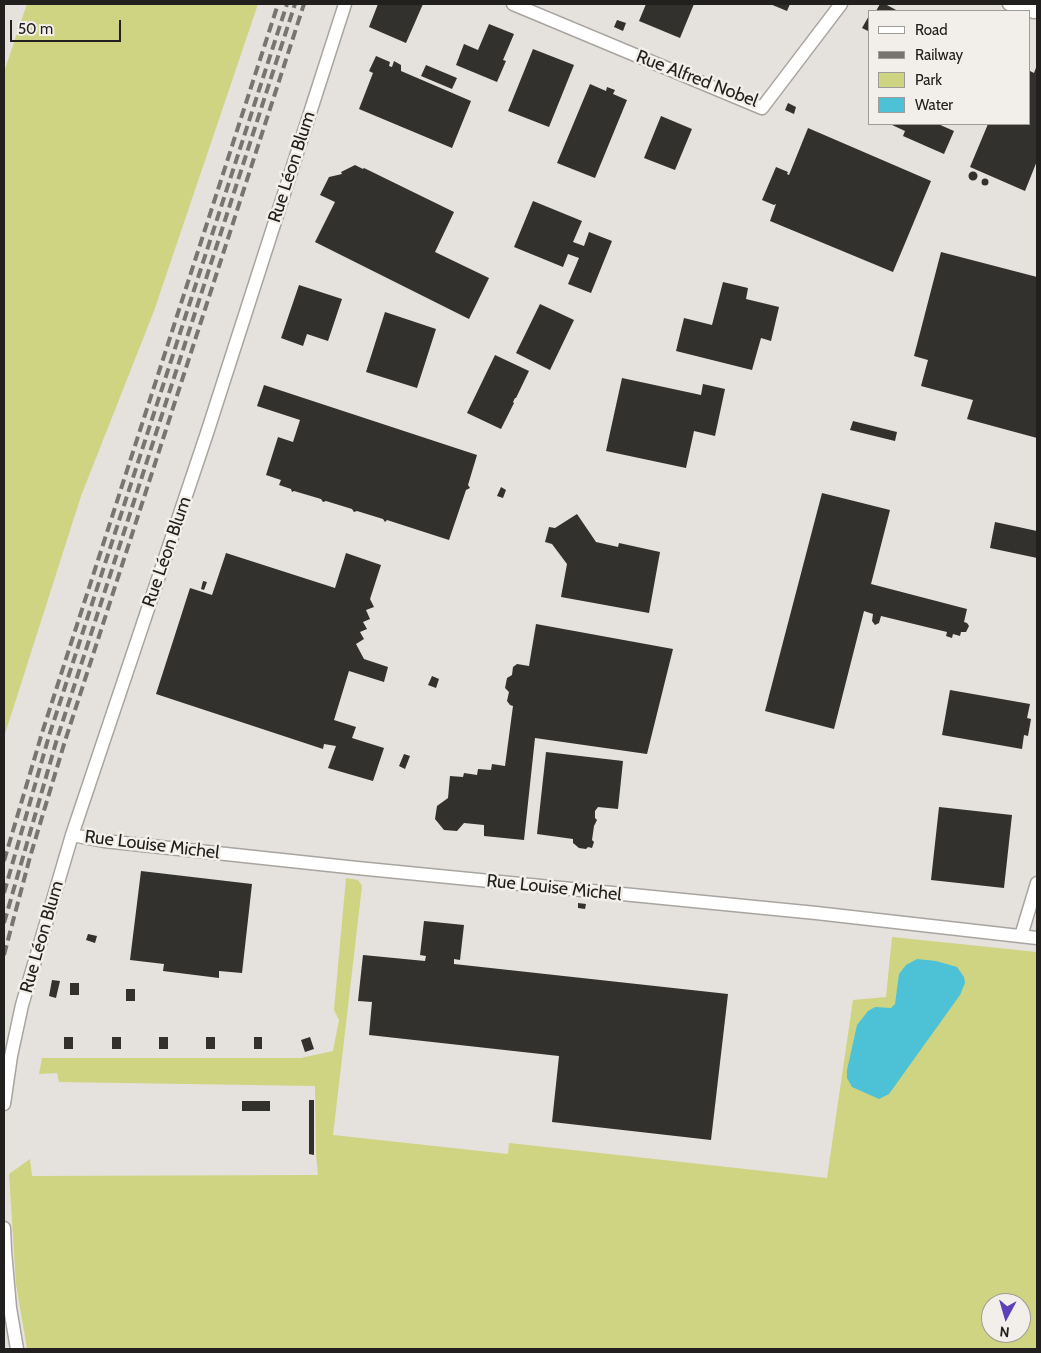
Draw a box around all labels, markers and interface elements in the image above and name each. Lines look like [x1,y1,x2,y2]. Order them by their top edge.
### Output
scale bar [12,10,124,42]
legend [868,10,1031,125]
text: 50 m [18,20,53,38]
text: Road [915,21,948,39]
street label: Rue Alfred Nobel [633,46,761,112]
text: Railway [915,46,963,64]
text: Park [915,71,942,89]
text: Water [915,96,953,114]
street label: Rue Léon Blum [264,109,320,225]
street label: Rue Léon Blum [138,494,196,610]
street label: Rue Louise Michel [83,826,221,864]
street label: Rue Louise Michel [485,870,623,906]
street label: Rue Léon Blum [16,879,68,995]
north arrow [981,1293,1031,1343]
text: N [999,1322,1010,1341]

